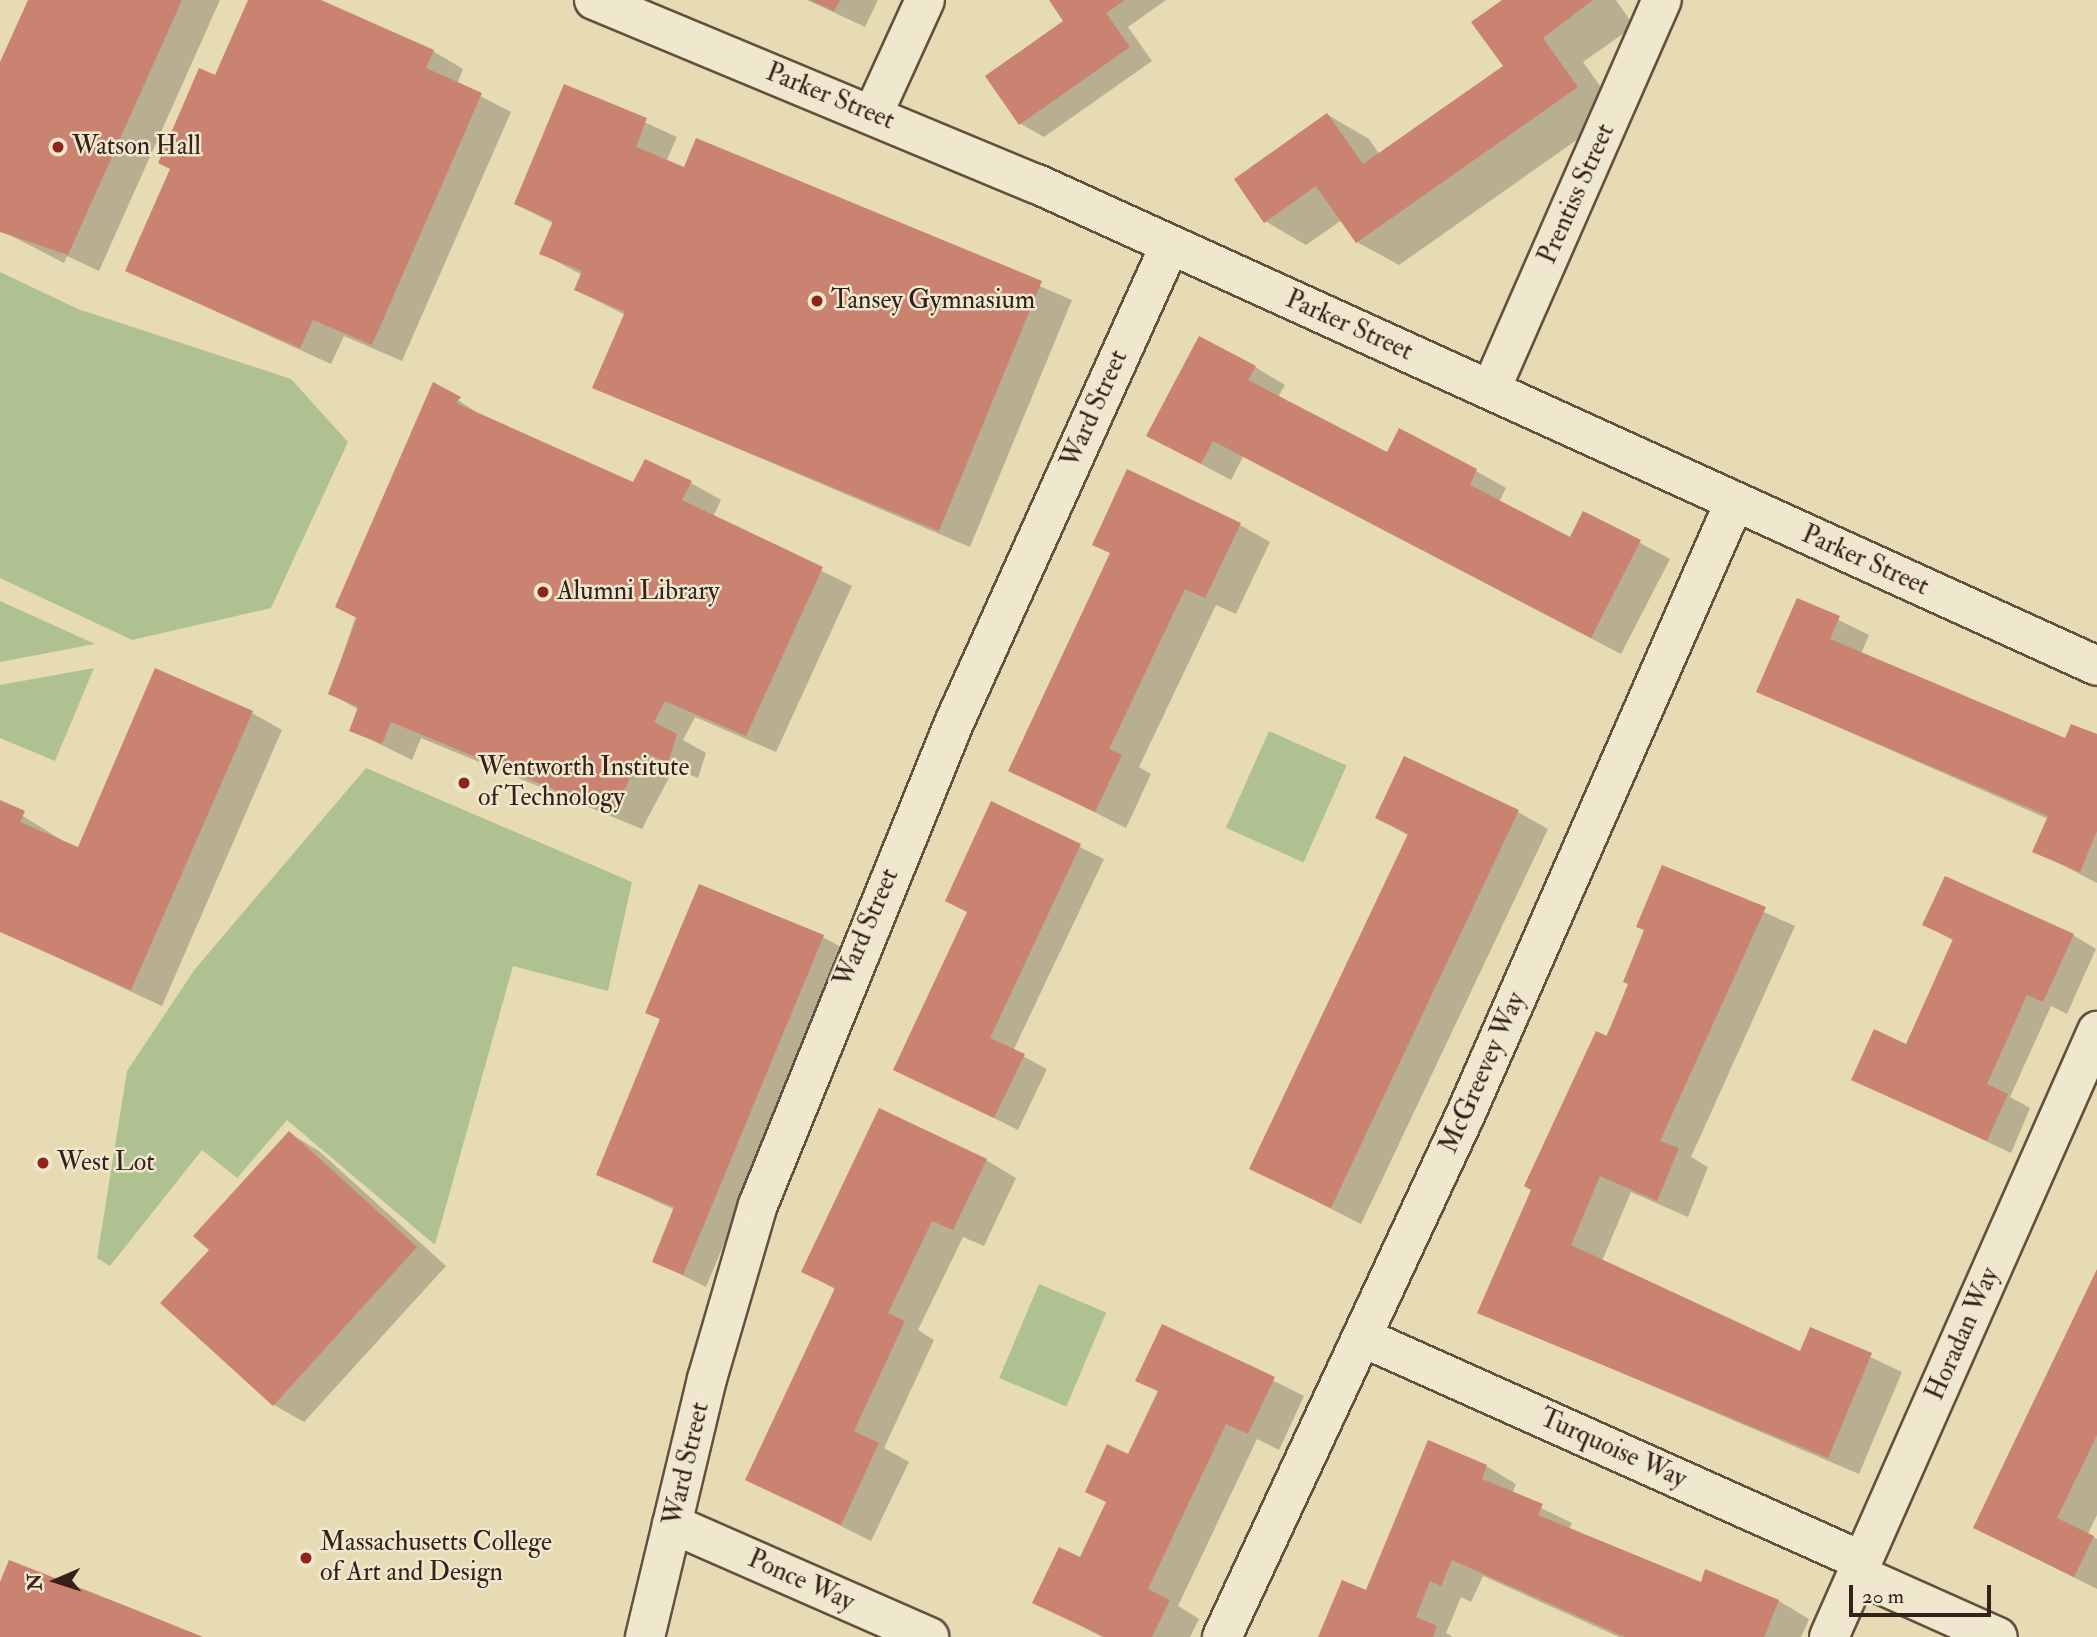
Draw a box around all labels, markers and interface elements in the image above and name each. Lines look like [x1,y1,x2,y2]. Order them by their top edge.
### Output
street label: Parker Street [761,57,899,137]
street label: Prentiss Street [1532,119,1622,269]
place label: Watson Hall [72,131,201,163]
marker: Watson Hall [50,139,66,155]
street label: Parker Street [1281,284,1417,368]
place label: Tansey Gymnasium [831,285,1035,317]
marker: Tansey Gymnasium [809,293,825,309]
street label: Ward Street [1055,345,1135,473]
street label: Parker Street [1797,519,1933,603]
place label: Alumni Library [557,576,719,608]
marker: Alumni Library [535,584,551,600]
place label: Wentworth Institute of Technology [478,752,689,814]
marker: Wentworth Institute of Technology [456,775,472,791]
street label: Ward Street [828,864,906,992]
street label: McGreevey Way [1434,988,1532,1158]
place label: West Lot [57,1147,155,1179]
marker: West Lot [35,1155,51,1171]
street label: Horadan Way [1920,1263,2006,1405]
street label: Ward Street [658,1399,716,1529]
street label: Turquoise Way [1535,1403,1691,1495]
place label: Massachusetts College of Art and Design [320,1527,552,1588]
street label: Ponce Way [743,1544,859,1618]
north arrow [21,1546,91,1616]
marker: Massachusetts College of Art and Design [298,1550,314,1566]
scale bar [1852,1570,1994,1614]
text: N [23,1573,47,1591]
text: 20 m [1862,1583,1904,1610]

